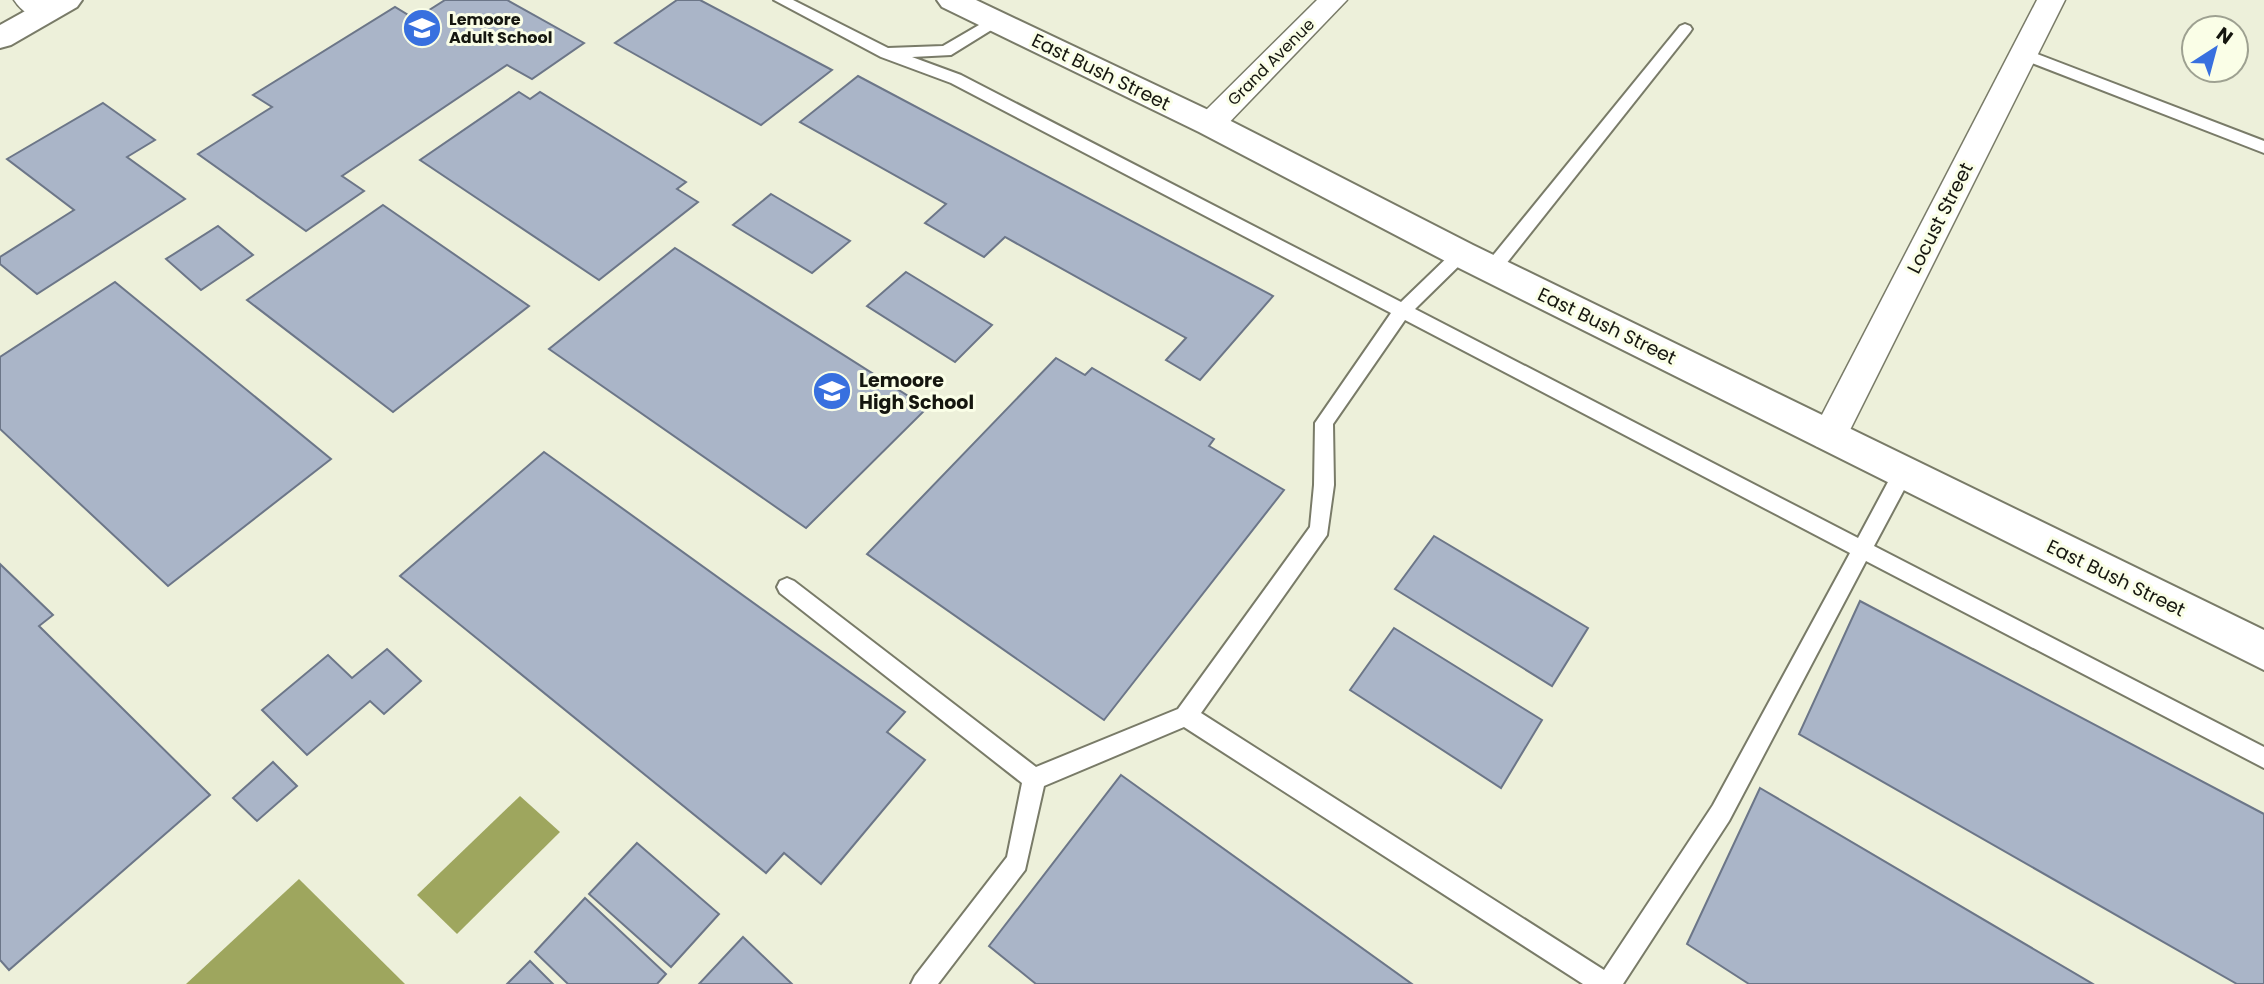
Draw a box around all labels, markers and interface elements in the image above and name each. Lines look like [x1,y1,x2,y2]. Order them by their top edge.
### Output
school or university icon: Lemoore Adult School [401,7,443,49]
place label: Lemoore Adult School [449,8,552,49]
street label: Grand Avenue [1222,13,1320,111]
north arrow [2180,14,2250,84]
text: N [2211,21,2238,51]
street label: East Bush Street [1027,27,1175,117]
street label: Locust Street [1900,158,1980,278]
street label: East Bush Street [1533,281,1681,371]
place label: Lemoore High School [859,367,974,416]
school or university icon: Lemoore High School [811,370,853,412]
street label: East Bush Street [2042,533,2190,623]

